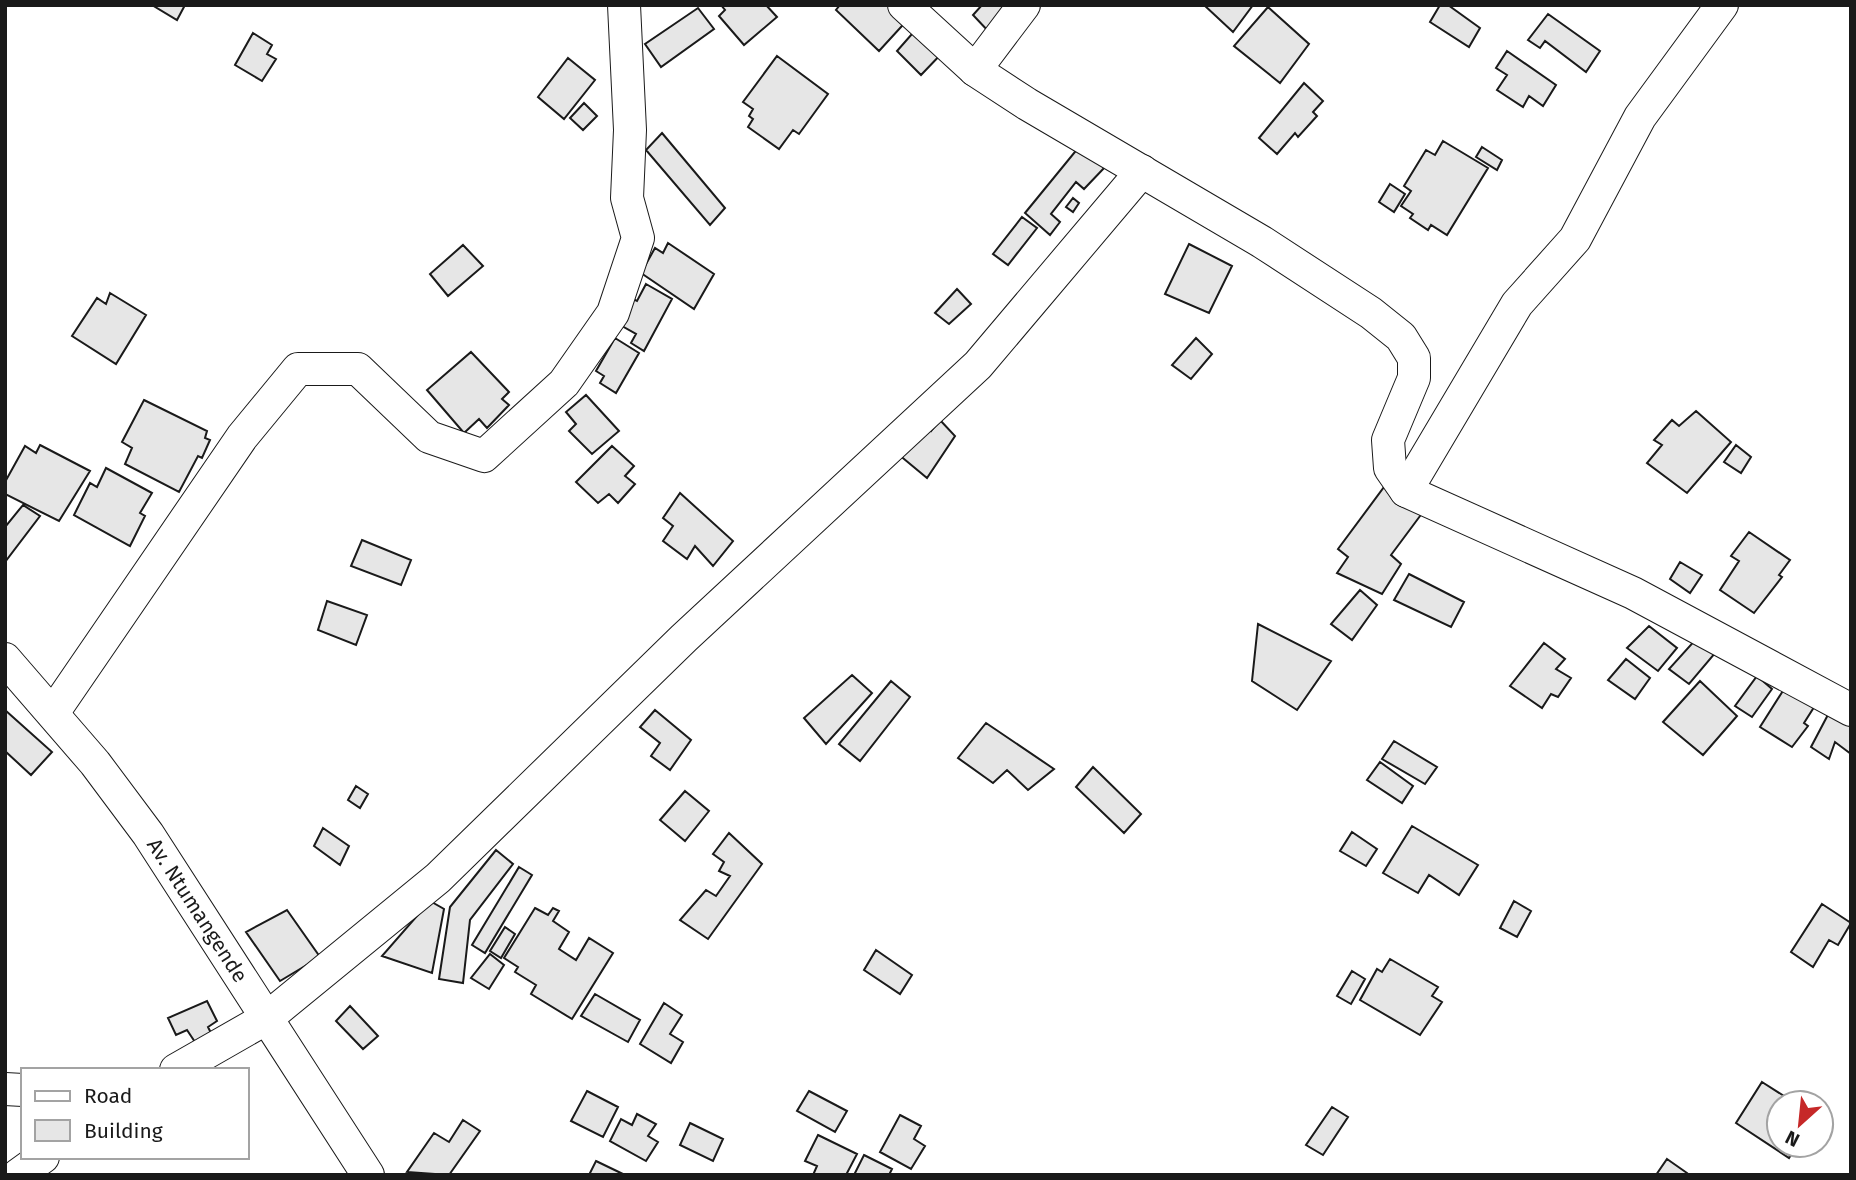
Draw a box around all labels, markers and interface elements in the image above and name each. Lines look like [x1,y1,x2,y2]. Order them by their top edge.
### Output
street label: Av. Ntumangende [141,833,253,987]
legend [21,1068,248,1159]
text: Road [84,1083,132,1109]
north arrow [1765,1089,1835,1159]
text: Building [84,1118,163,1144]
text: N [1782,1126,1803,1152]

